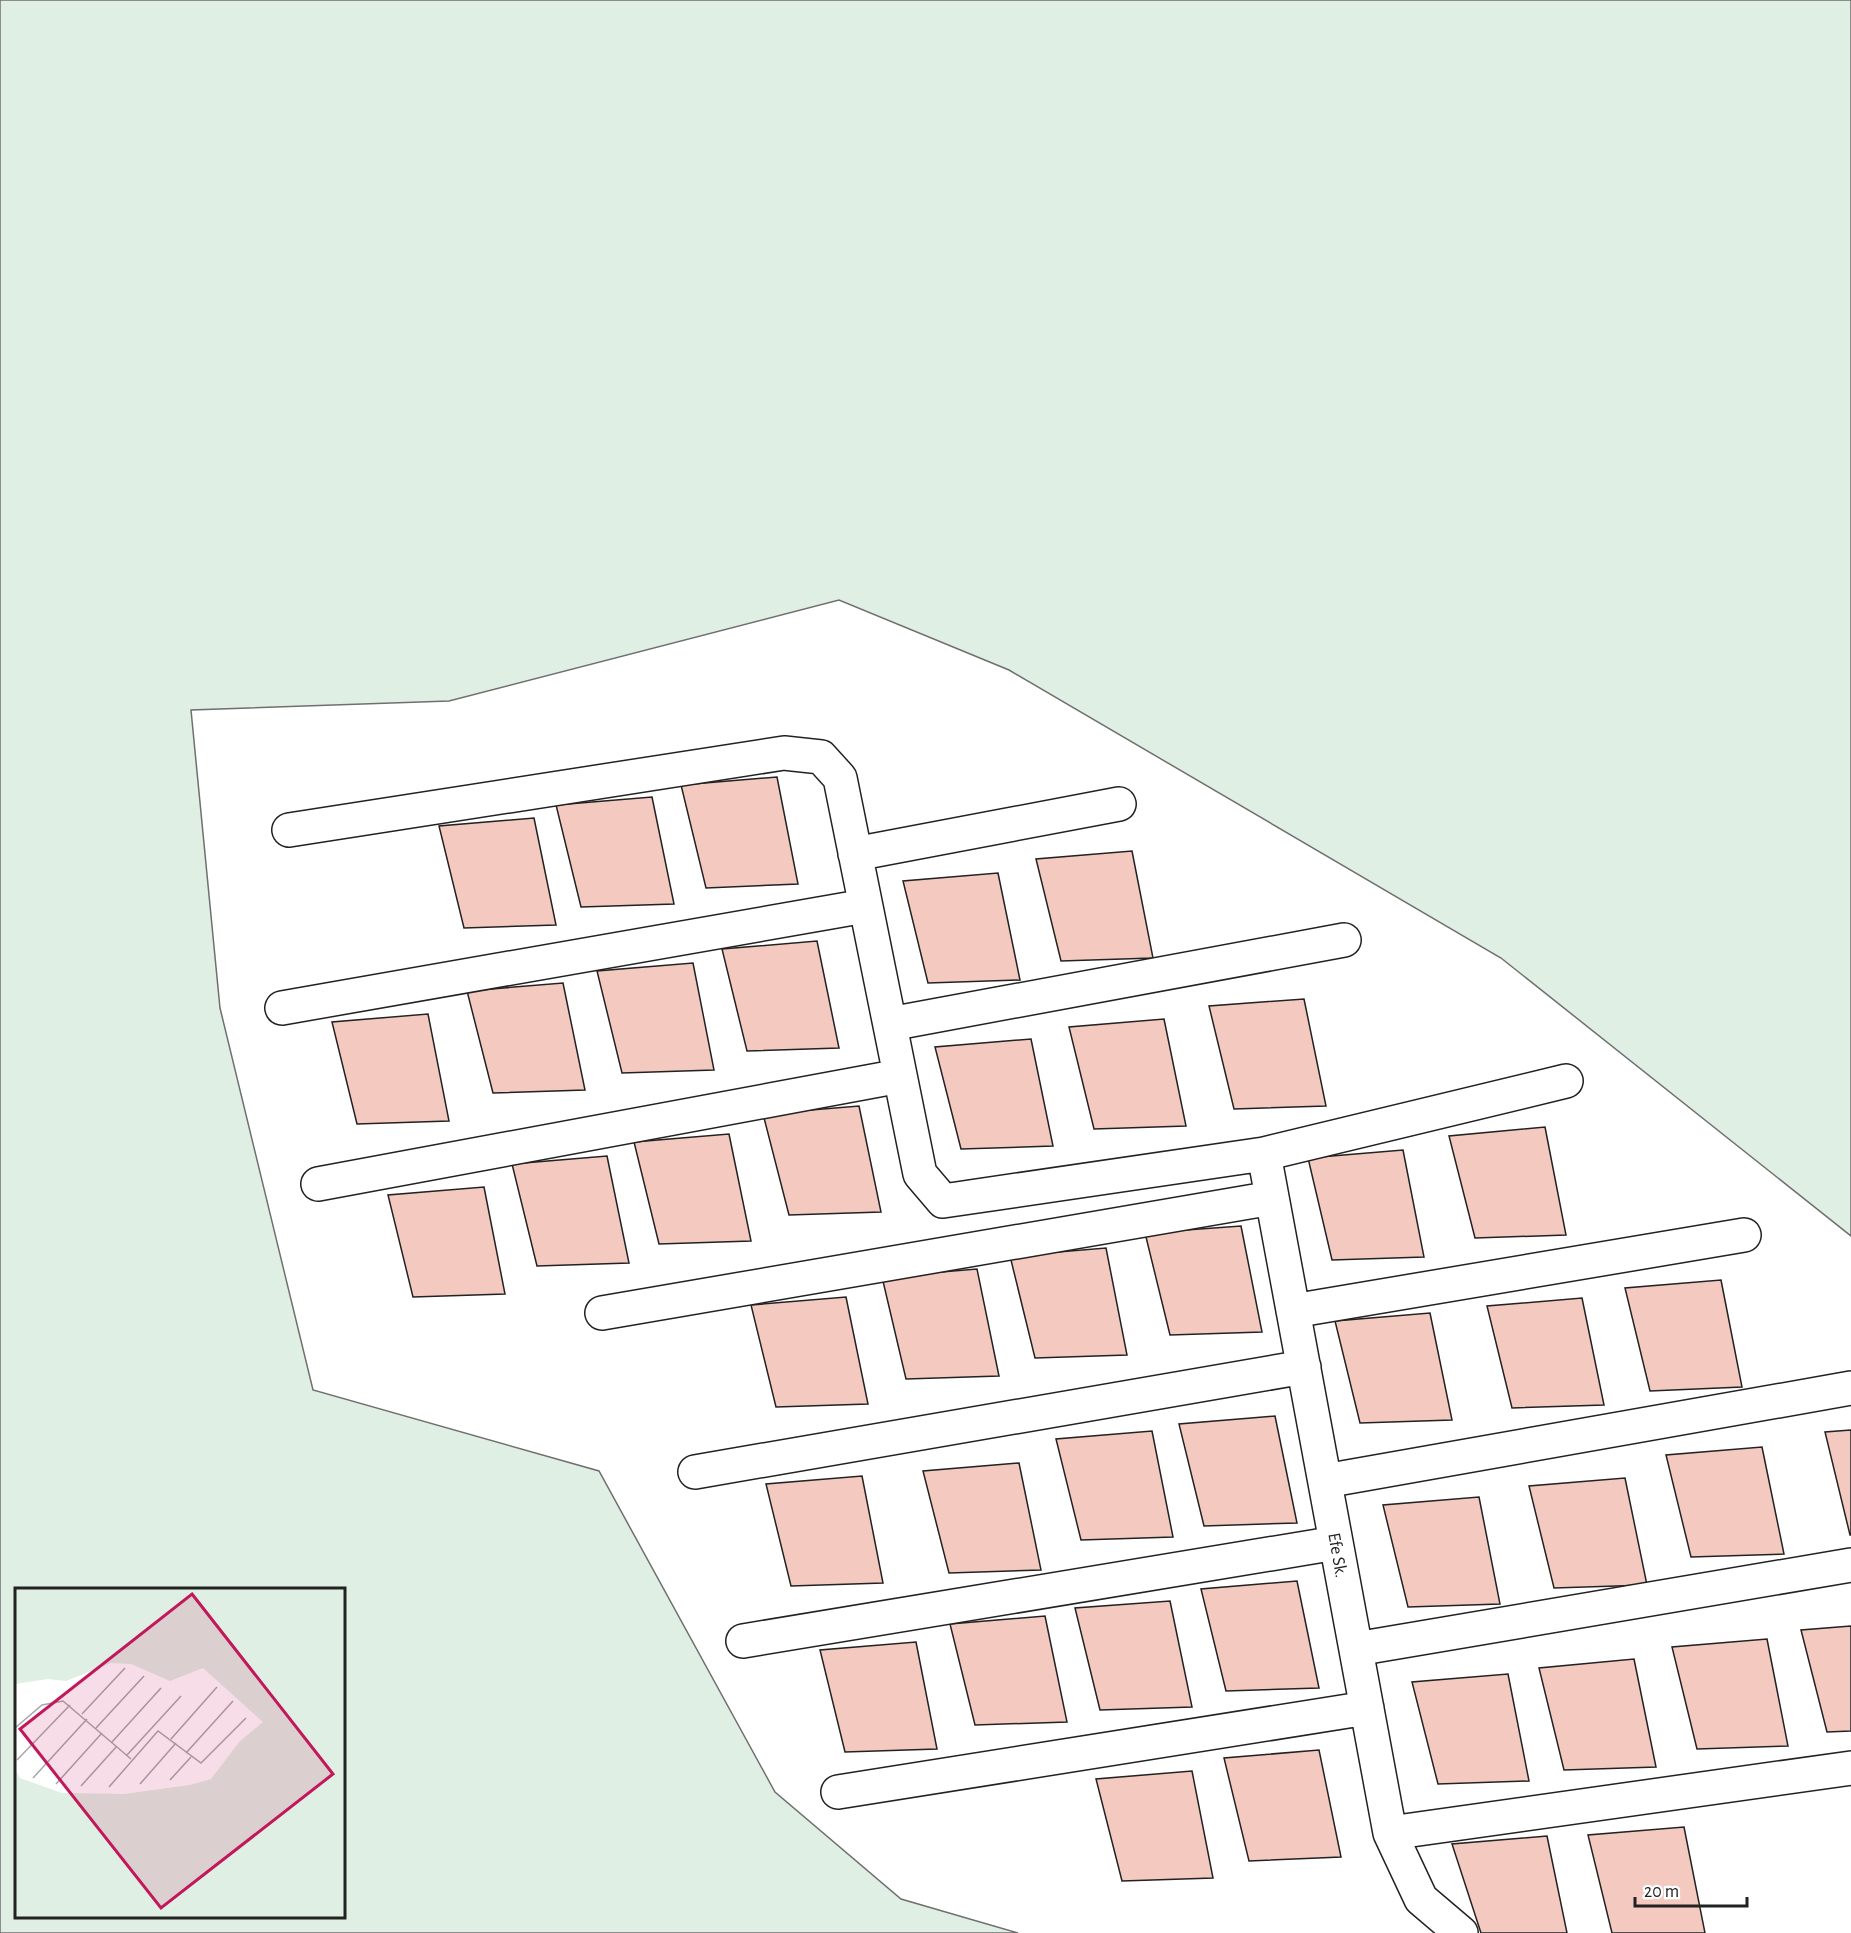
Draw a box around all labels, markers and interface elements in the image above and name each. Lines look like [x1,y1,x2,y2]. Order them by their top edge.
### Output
street label: Efe Sk. [1324,1531,1350,1579]
inset map [15,1588,345,1918]
scale bar [1635,1870,1748,1908]
text: 20 m [1644,1883,1679,1901]

